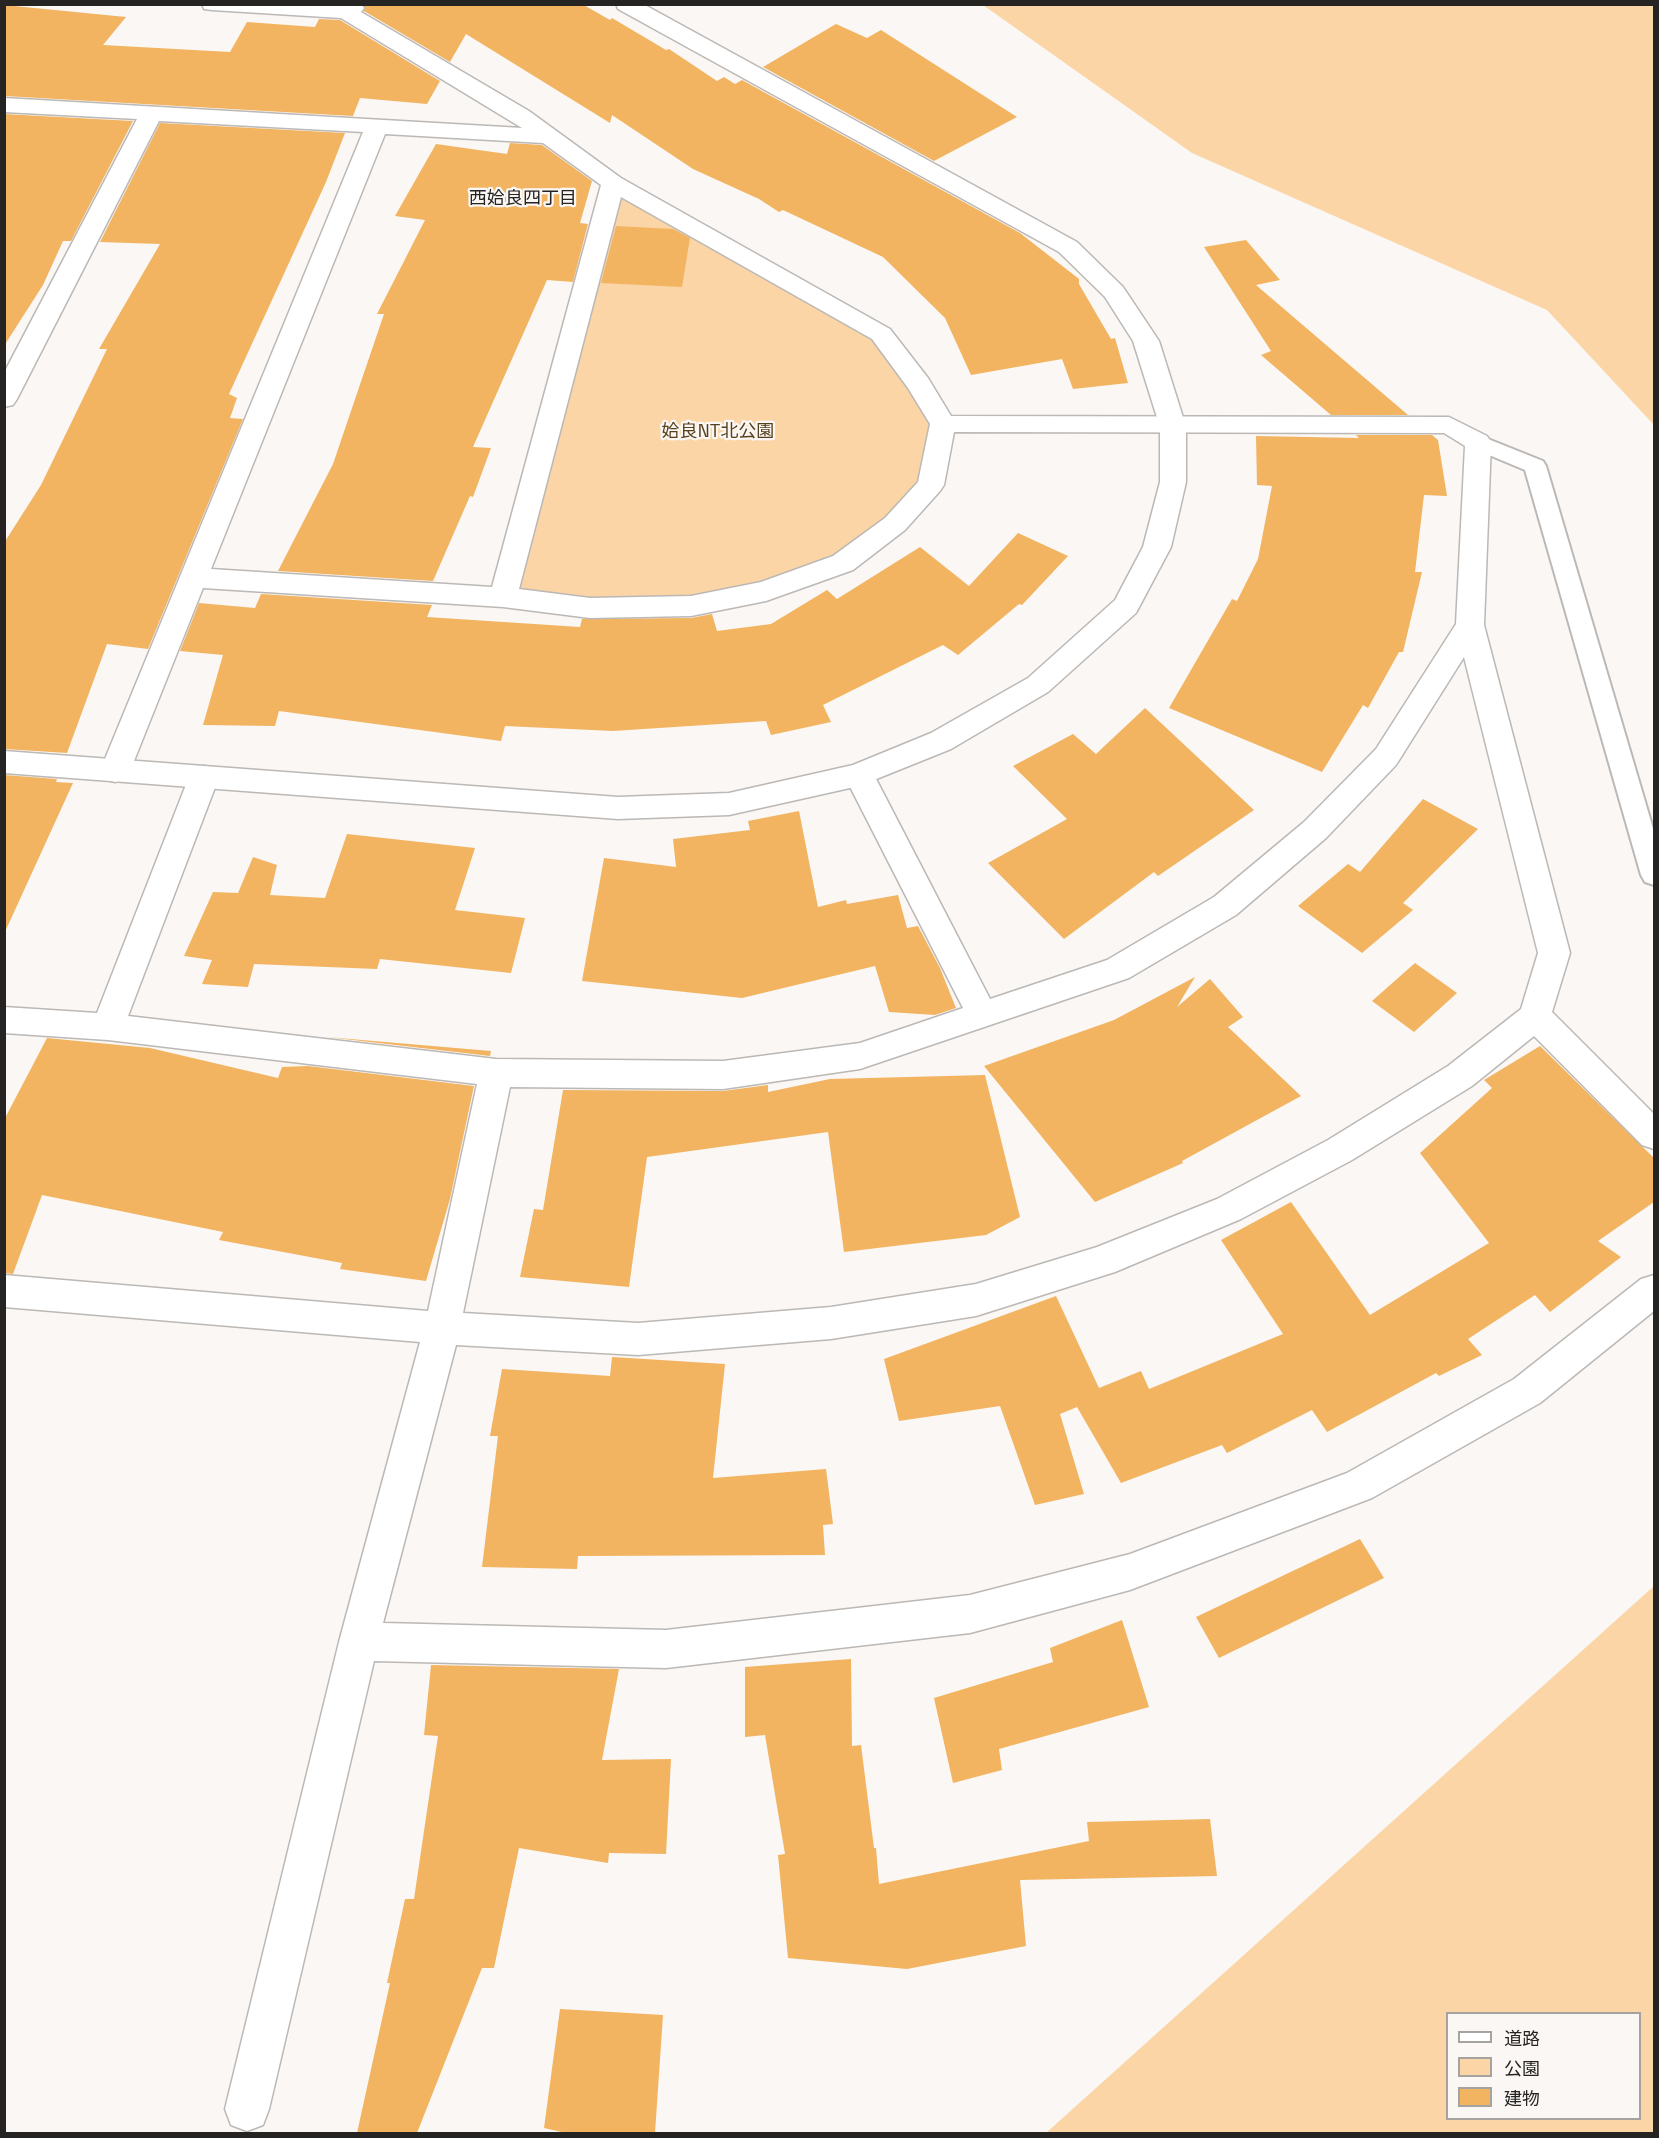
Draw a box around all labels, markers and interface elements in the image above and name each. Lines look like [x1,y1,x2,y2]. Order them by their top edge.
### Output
district label: 西姶良四丁目 [469,188,577,210]
park label: 姶良NT北公園 [662,421,774,443]
legend [1446,2012,1641,2120]
text: 道路 [1504,2027,1540,2050]
text: 公園 [1504,2057,1540,2080]
text: 建物 [1504,2087,1540,2110]

